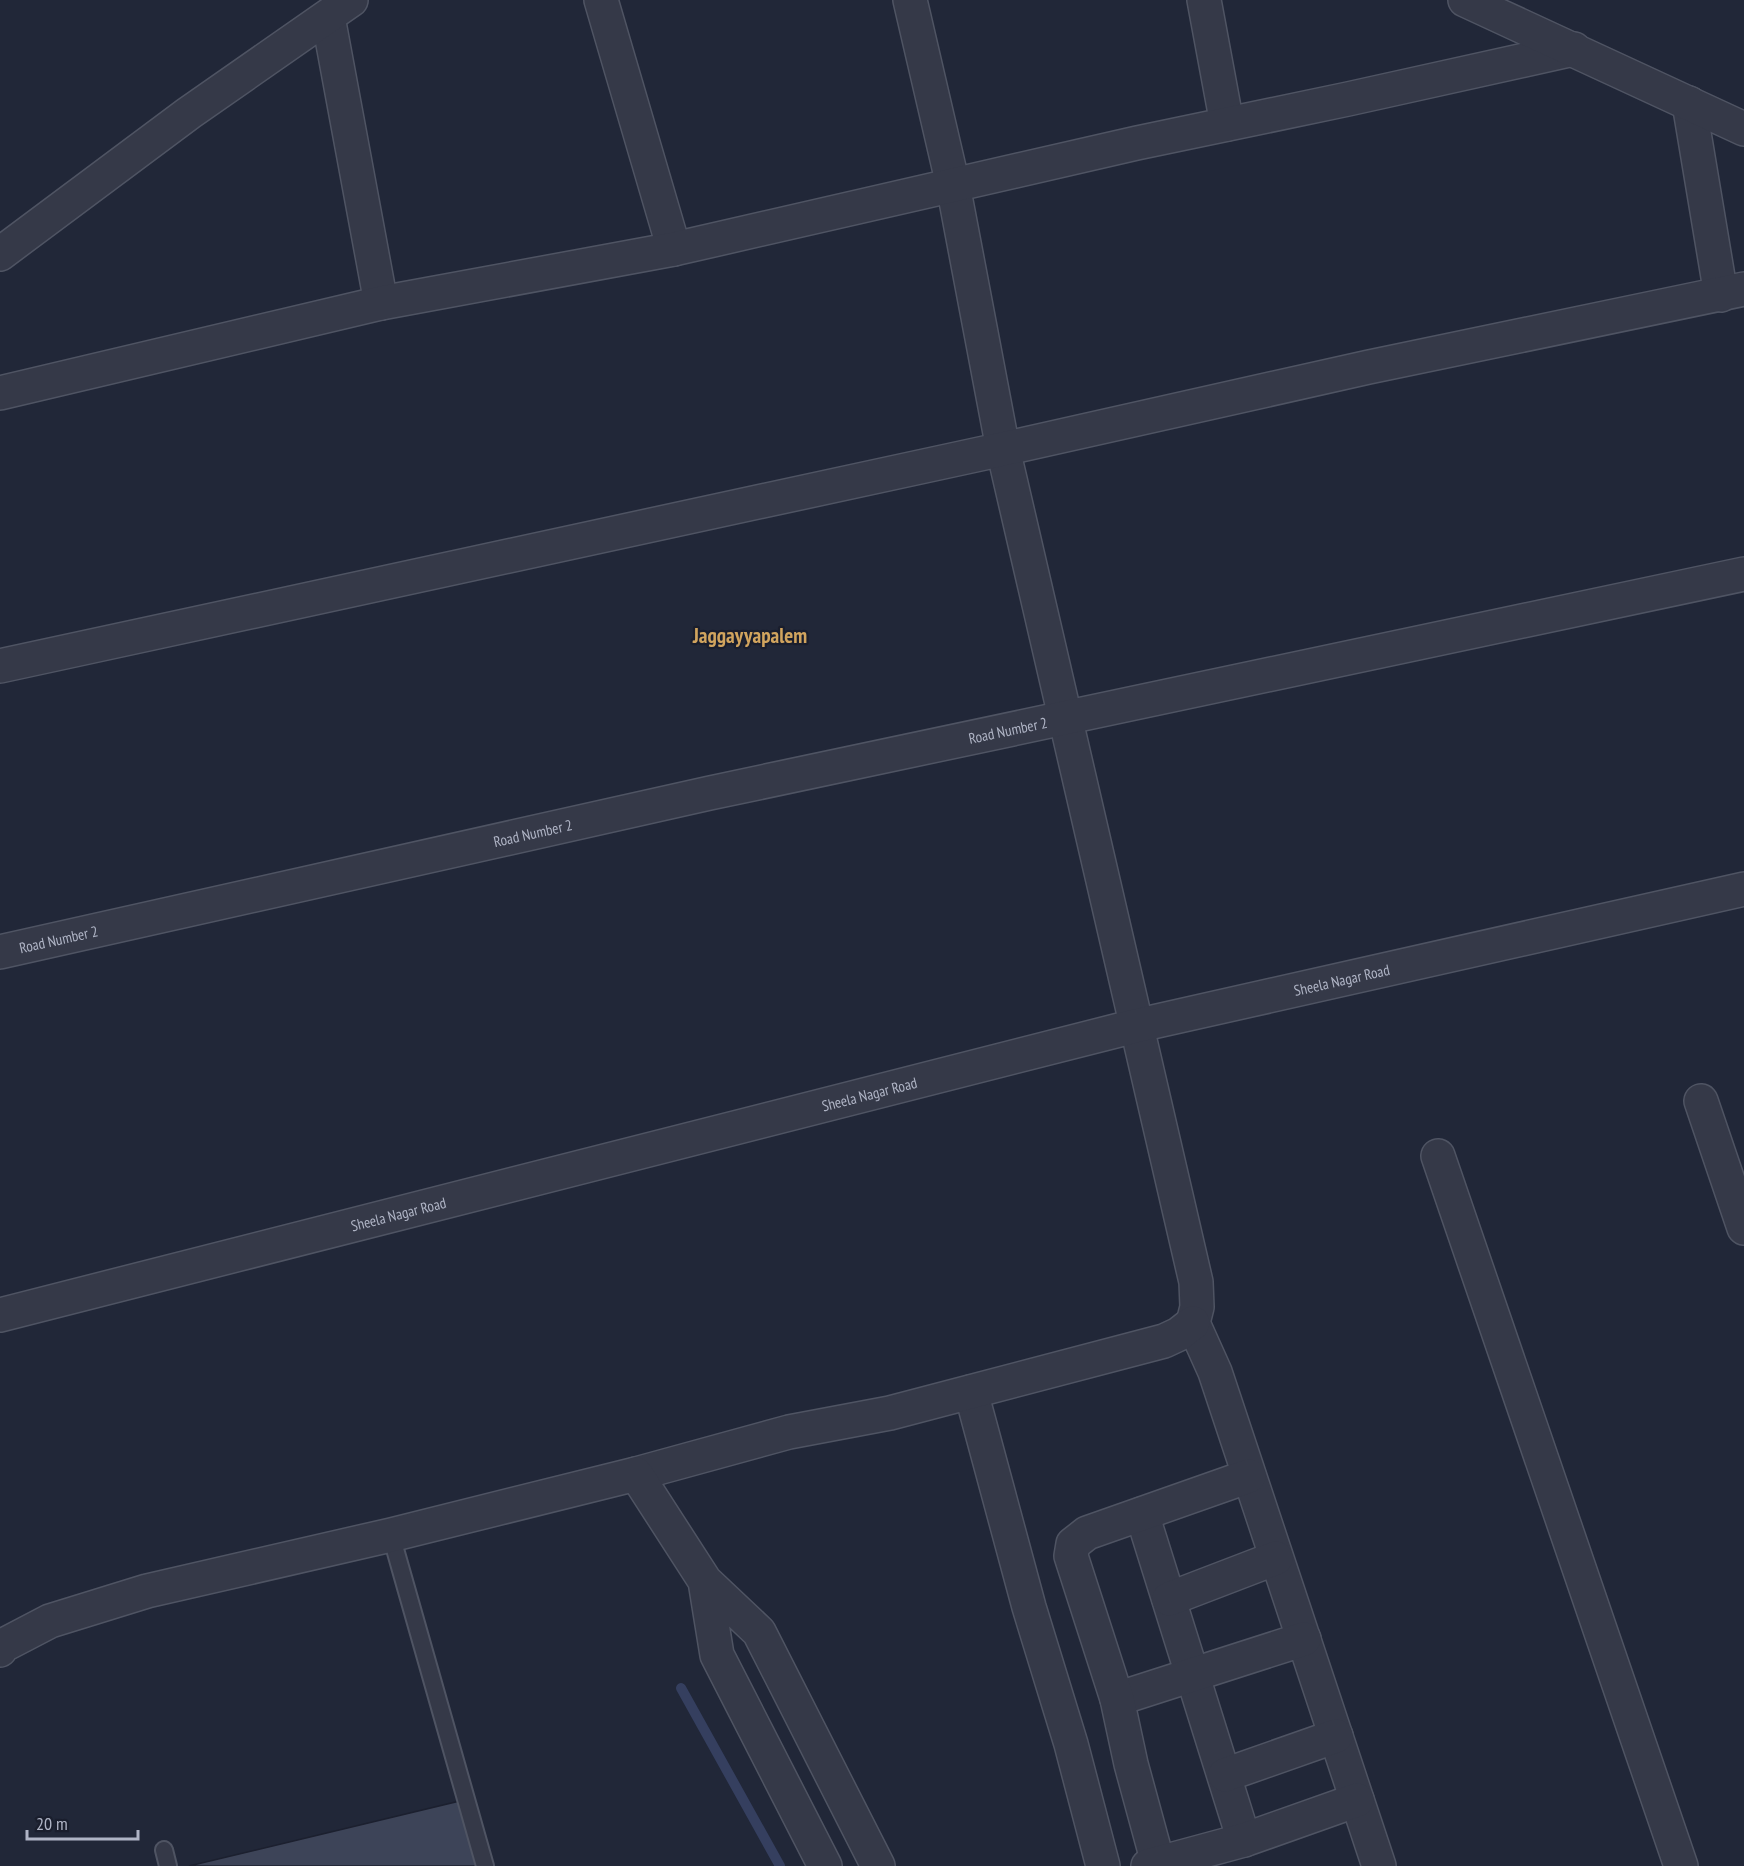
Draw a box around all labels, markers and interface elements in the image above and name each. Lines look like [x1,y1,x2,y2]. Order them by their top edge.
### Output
district label: Jaggayyapalem [692,622,807,649]
street label: Road Number 2 [967,712,1049,748]
street label: Road Number 2 [492,815,574,851]
street label: Road Number 2 [17,921,100,957]
street label: Sheela Nagar Road [1292,960,1391,999]
street label: Sheela Nagar Road [820,1072,919,1115]
street label: Sheela Nagar Road [349,1192,448,1235]
scale bar [27,1803,138,1841]
text: 20 m [36,1812,68,1835]

